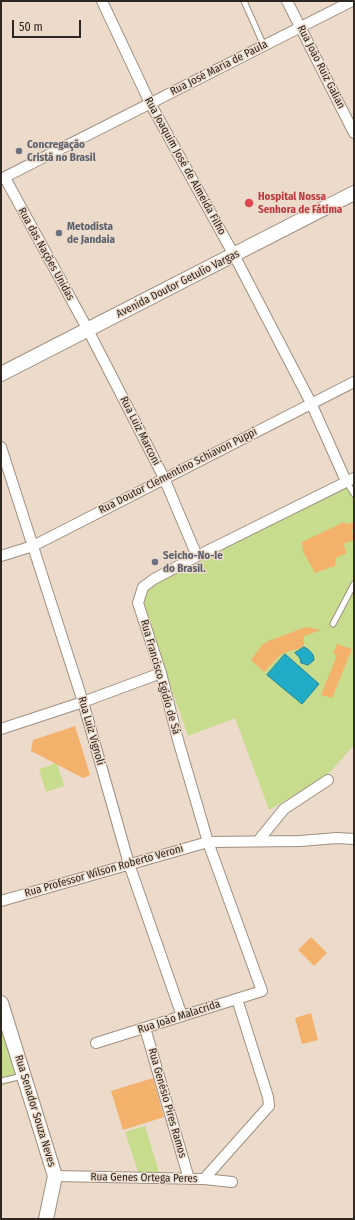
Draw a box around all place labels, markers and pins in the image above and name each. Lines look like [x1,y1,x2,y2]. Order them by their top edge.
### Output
place label: Concregação Cristã no Brasil [27,138,96,164]
marker: Concregação Cristã no Brasil [14,146,24,156]
place label: Hospital Nossa Senhora de Fátima [258,190,342,216]
marker: Hospital Nossa Senhora de Fátima [243,197,255,209]
place label: Metodista de Jandaia [67,220,115,246]
marker: Metodista de Jandaia [54,228,64,238]
place label: Seicho-No-Ie do Brasil. [163,549,223,575]
marker: Seicho-No-Ie do Brasil. [150,557,160,567]

